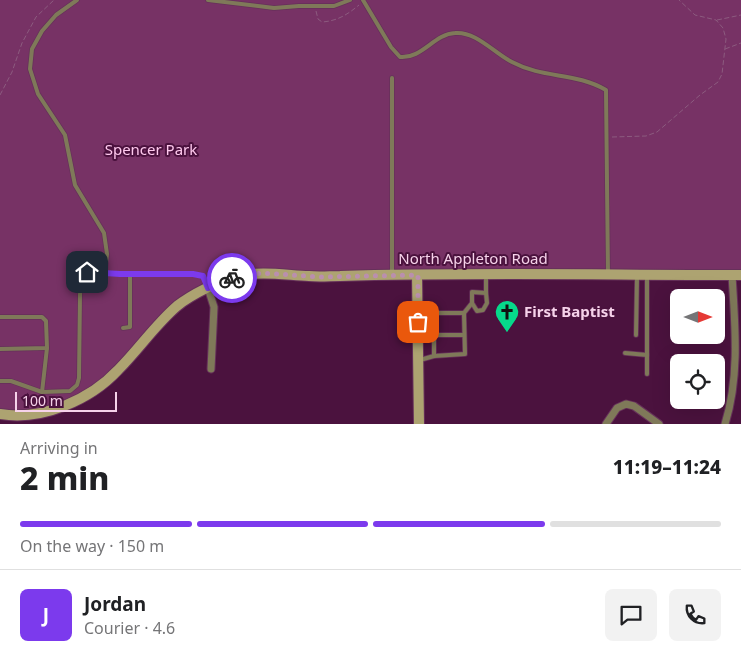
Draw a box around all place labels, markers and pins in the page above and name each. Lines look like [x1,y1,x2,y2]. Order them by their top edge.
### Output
pin [66,251,108,293]
church icon: First Baptist [494,299,520,333]
pin [397,301,439,343]
place label: First Baptist [524,301,615,321]

